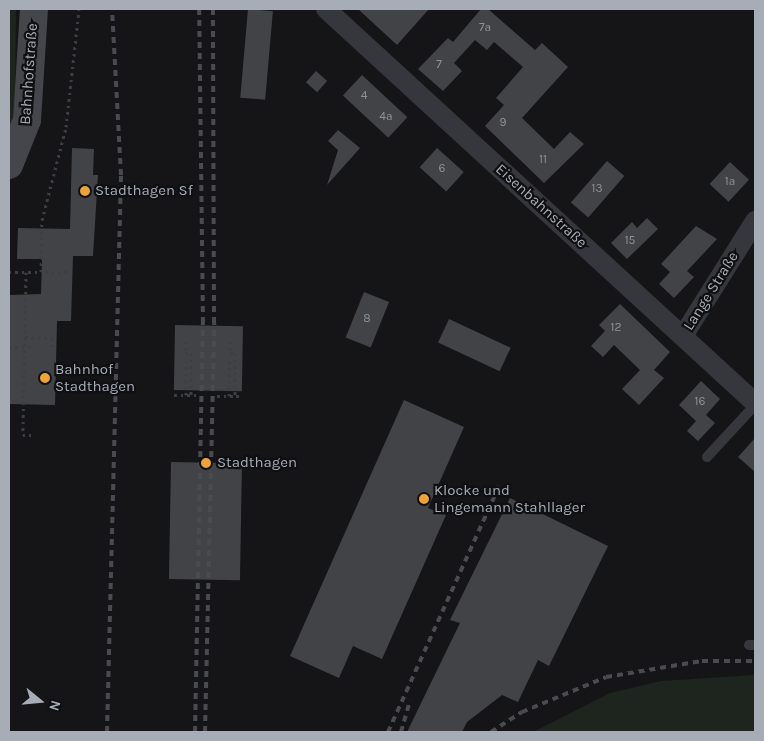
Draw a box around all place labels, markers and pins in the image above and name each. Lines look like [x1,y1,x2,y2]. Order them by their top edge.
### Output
place label: Stadthagen Sf [95,182,193,200]
marker: Stadthagen Sf [79,185,91,197]
place label: Bahnhof Stadthagen [55,360,135,395]
marker: Bahnhof Stadthagen [39,372,51,384]
place label: Stadthagen [217,454,297,472]
marker: Stadthagen [199,456,213,470]
place label: Klocke und Lingemann Stahllager [434,481,585,516]
marker: Klocke und Lingemann Stahllager [418,493,430,505]

